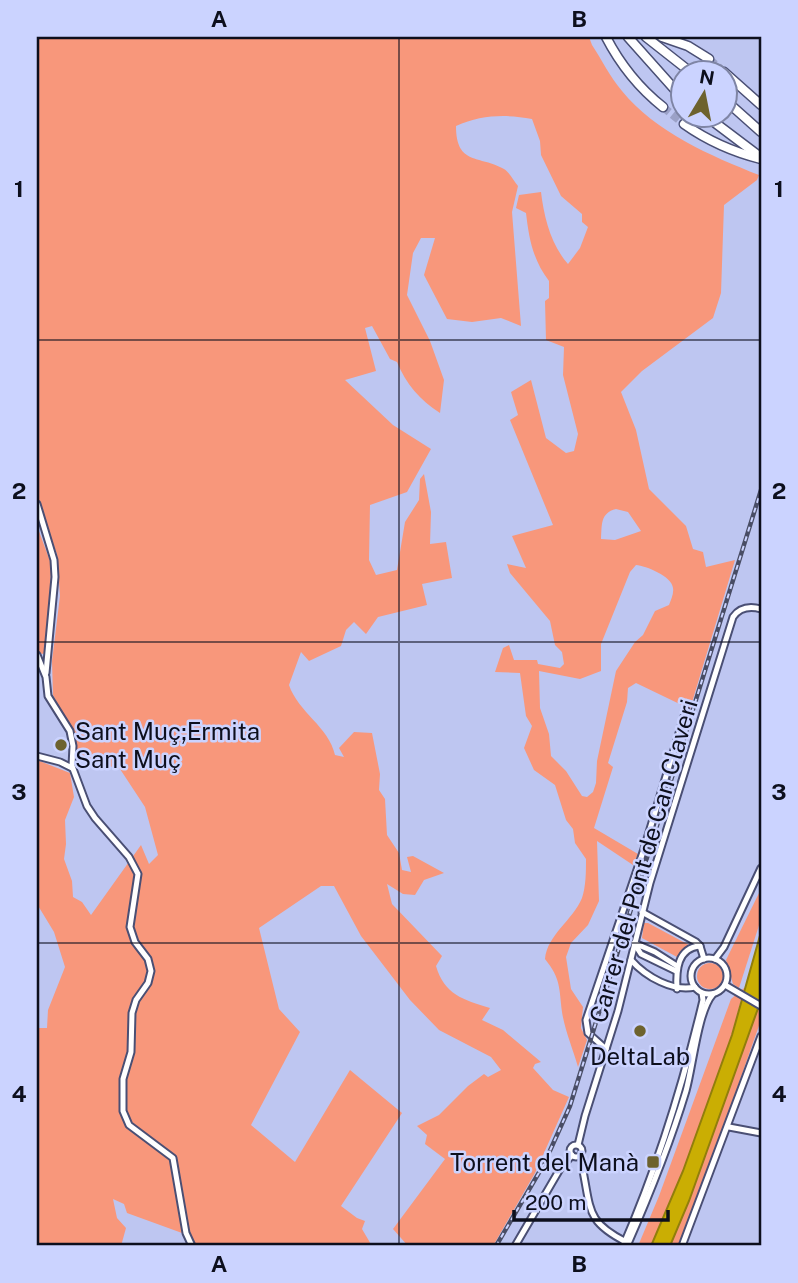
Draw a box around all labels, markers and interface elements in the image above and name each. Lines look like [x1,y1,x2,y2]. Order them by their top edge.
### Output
text: A [211,5,228,32]
text: B [571,5,587,32]
north arrow [668,60,738,130]
text: N [698,65,716,89]
text: 1 [14,175,24,202]
text: 1 [774,175,784,202]
text: 2 [12,477,26,504]
text: 2 [772,477,786,504]
street label: Carrer del Pont de Can Claveri [583,696,703,1026]
place label: Sant Muç;Ermita Sant Muç [75,717,260,773]
marker: Sant Muç;Ermita Sant Muç [53,737,69,753]
text: 3 [11,778,27,805]
text: 3 [771,778,787,805]
marker: DeltaLab [632,1023,648,1039]
place label: DeltaLab [590,1042,690,1070]
text: 4 [11,1080,27,1107]
text: 4 [771,1080,787,1107]
place label: Torrent del Manà [450,1148,639,1176]
marker: Torrent del Manà [645,1154,661,1170]
scale bar [514,1178,668,1222]
text: 200 m [525,1190,586,1215]
text: A [211,1250,228,1277]
text: B [571,1250,587,1277]

